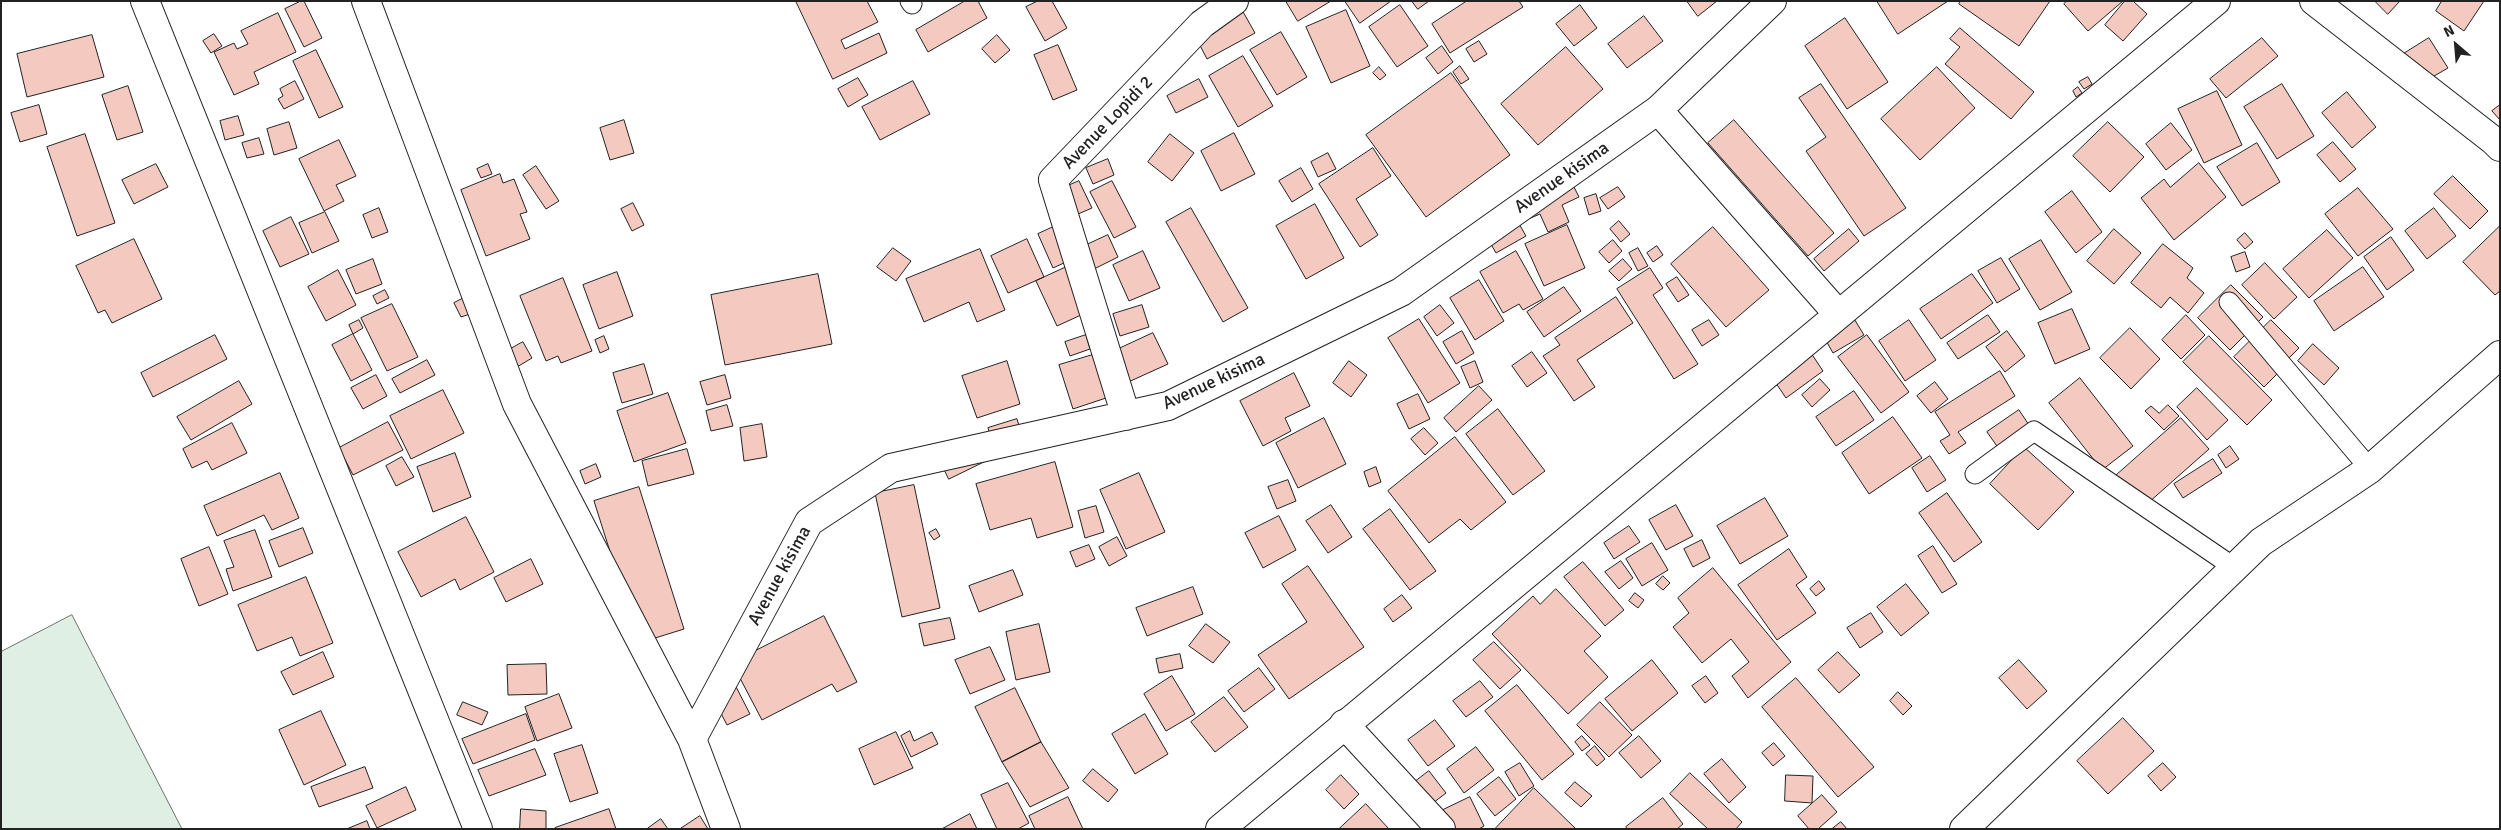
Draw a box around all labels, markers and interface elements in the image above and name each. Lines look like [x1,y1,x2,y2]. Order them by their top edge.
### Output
north arrow [2431,20,2481,70]
text: N [2441,21,2457,41]
street label: Avenue Lopidi 2 [1058,72,1158,174]
street label: Avenue kisima [1511,138,1613,218]
street label: Avenue kisima [1159,349,1269,415]
street label: Avenue kisima [744,523,816,629]

